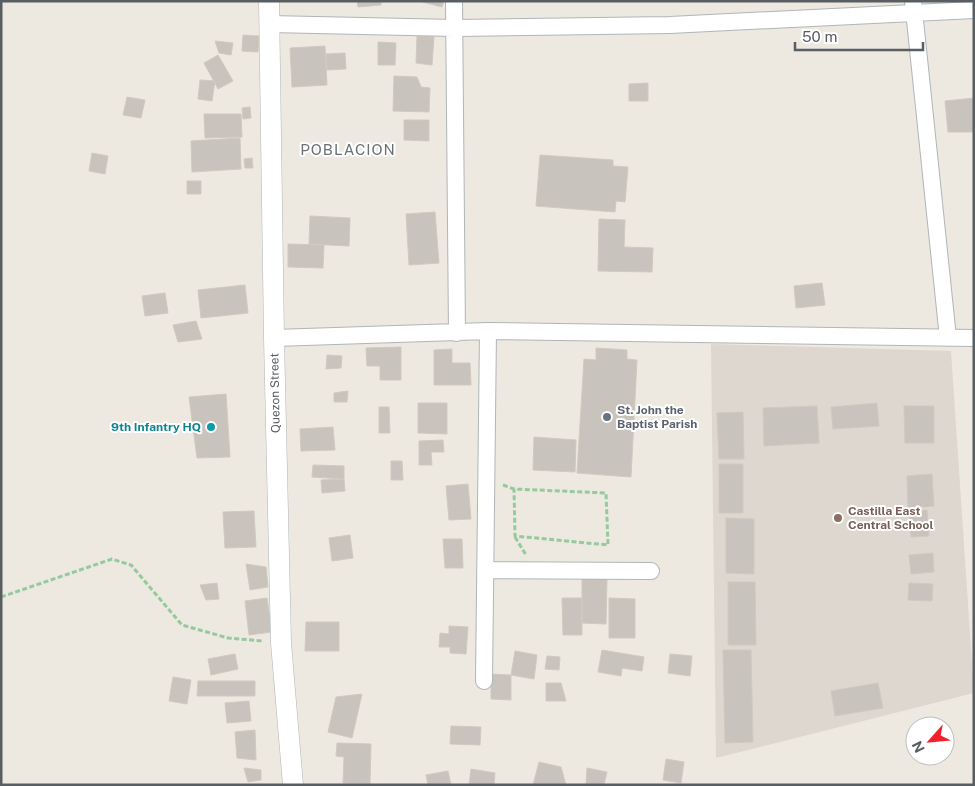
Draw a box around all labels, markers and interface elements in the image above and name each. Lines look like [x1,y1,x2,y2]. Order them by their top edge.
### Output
scale bar [795,20,922,52]
text: 50 m [802,28,837,45]
district label: POBLACION [300,141,396,158]
street label: Quezon Street [267,353,283,433]
place label: St. John the Baptist Parish [617,403,697,431]
marker: St. John the Baptist Parish [601,411,613,423]
place label: 9th Infantry HQ [111,420,201,434]
marker: 9th Infantry HQ [205,421,217,433]
place label: Castilla East Central School [848,504,933,532]
marker: Castilla East Central School [832,512,844,524]
north arrow [905,716,955,766]
text: N [909,738,928,755]

